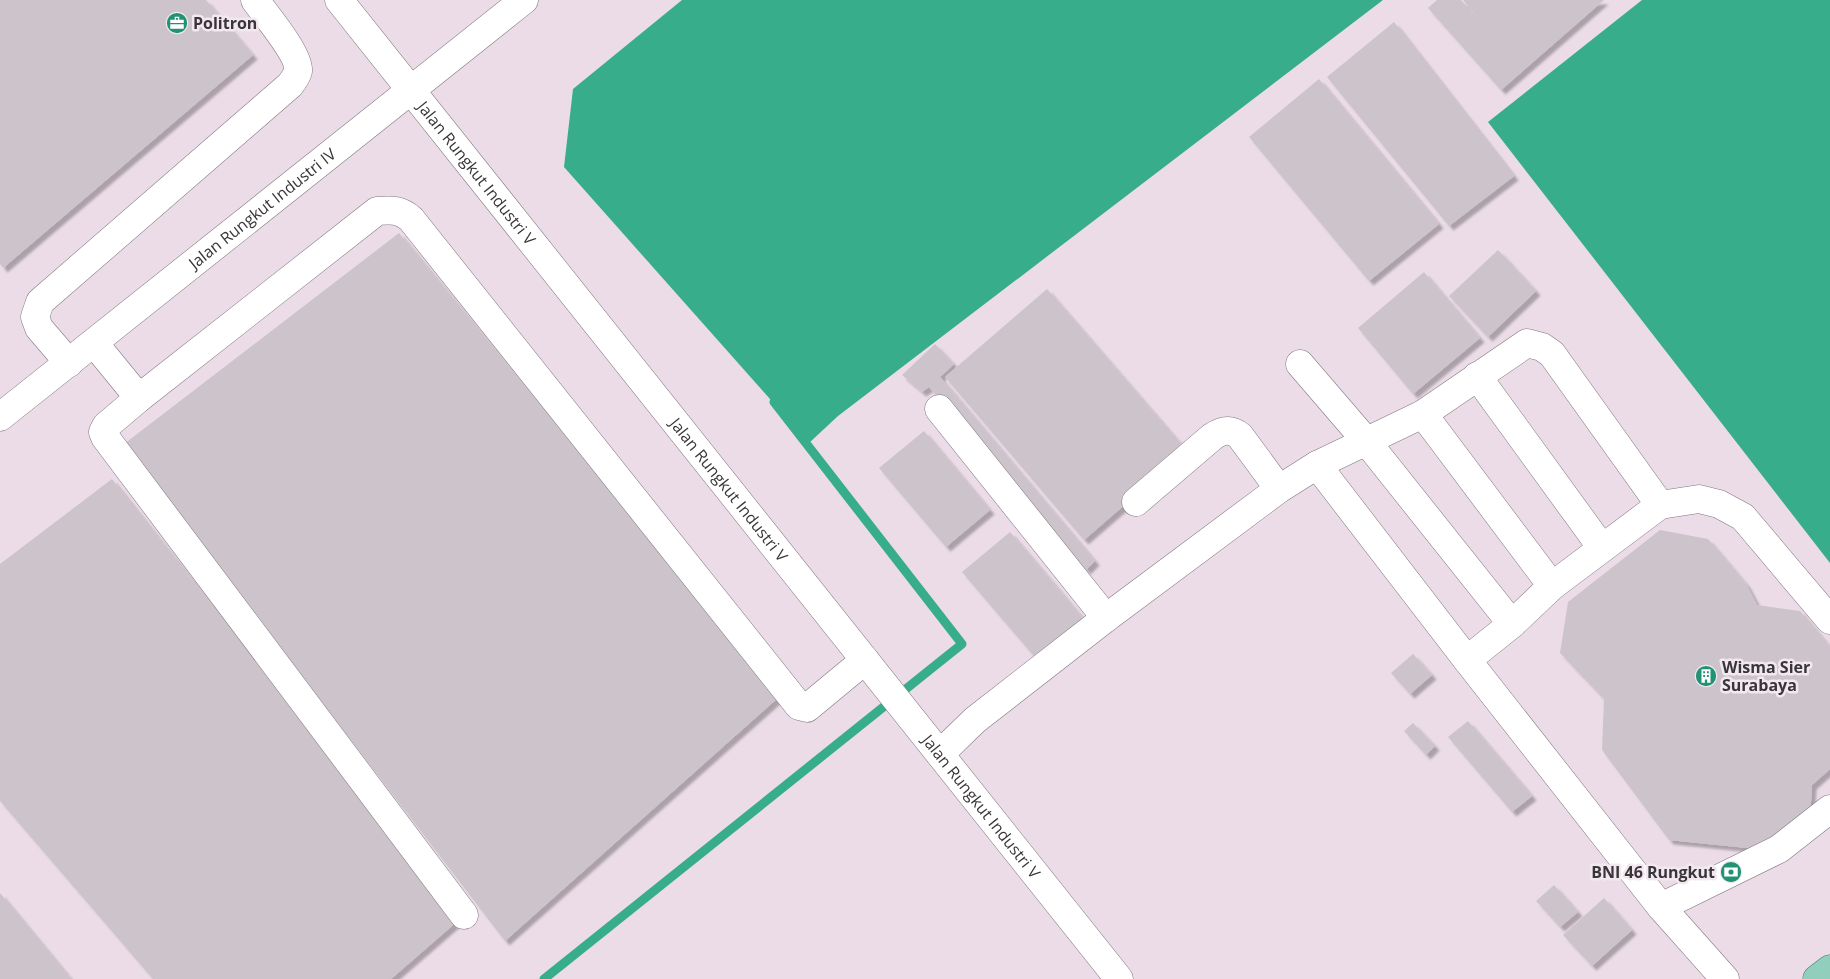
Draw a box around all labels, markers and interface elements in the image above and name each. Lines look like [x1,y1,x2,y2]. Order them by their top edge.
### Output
office icon: Politron [165,11,189,35]
place label: Politron [193,12,257,34]
street label: Jalan Rungkut Industri V [411,95,541,250]
street label: Jalan Rungkut Industri IV [182,143,341,275]
street label: Jalan Rungkut Industri V [664,412,793,566]
place label: Wisma Sier Surabaya [1722,656,1810,696]
building icon: Wisma Sier Surabaya [1694,664,1718,688]
street label: Jalan Rungkut Industri V [916,728,1046,883]
bank icon: BNI 46 Rungkut [1719,860,1743,884]
place label: BNI 46 Rungkut [1591,861,1715,883]

